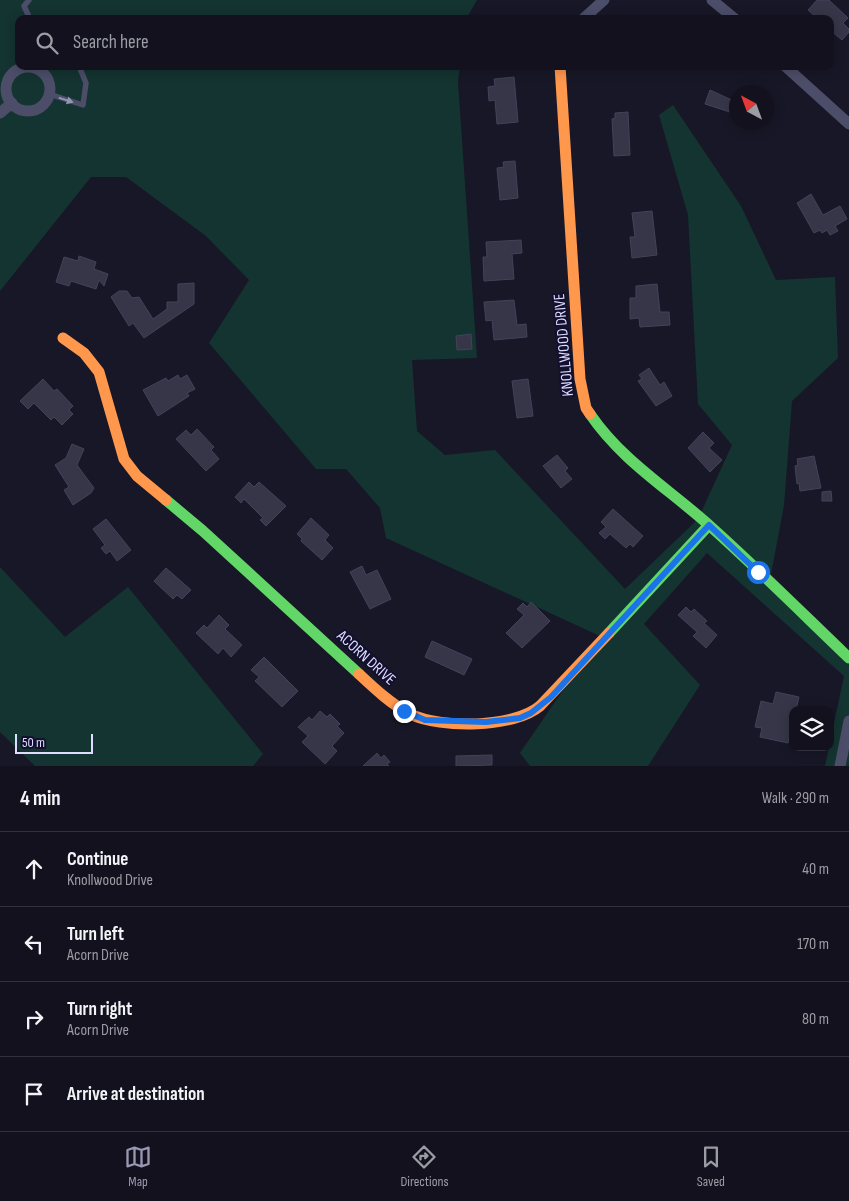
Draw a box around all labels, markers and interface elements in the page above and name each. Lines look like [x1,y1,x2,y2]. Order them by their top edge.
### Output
search box [15,15,834,70]
icon: search [33,29,61,57]
text: Search here [73,31,149,54]
north arrow [729,85,774,130]
one-way arrow [59,96,74,104]
street label: KNOLLWOOD DRIVE [550,293,578,397]
route start [747,561,770,584]
street label: ACORN DRIVE [332,626,399,689]
route end [393,700,416,723]
map controls [789,706,834,751]
button: layers [789,706,834,751]
scale bar [15,731,92,754]
text: 50 m [22,734,45,751]
text: 4 min [20,786,61,811]
text: Walk · 290 m [762,789,829,808]
text: Continue [67,848,128,871]
icon: ahead [20,855,48,883]
text: 40 m [802,860,829,879]
text: Knollwood Drive [67,871,153,890]
text: Turn left [67,923,124,946]
icon: left [20,930,48,958]
text: 170 m [797,935,829,954]
text: Acorn Drive [67,946,129,965]
text: Turn right [67,998,132,1021]
icon: right [20,1005,48,1033]
text: 80 m [802,1010,829,1029]
text: Acorn Drive [67,1021,129,1040]
icon: arrive [20,1080,48,1108]
text: Arrive at destination [67,1083,205,1106]
tab: Map [124,1143,152,1190]
tab: Directions [400,1143,449,1190]
tab: Saved [697,1143,725,1190]

